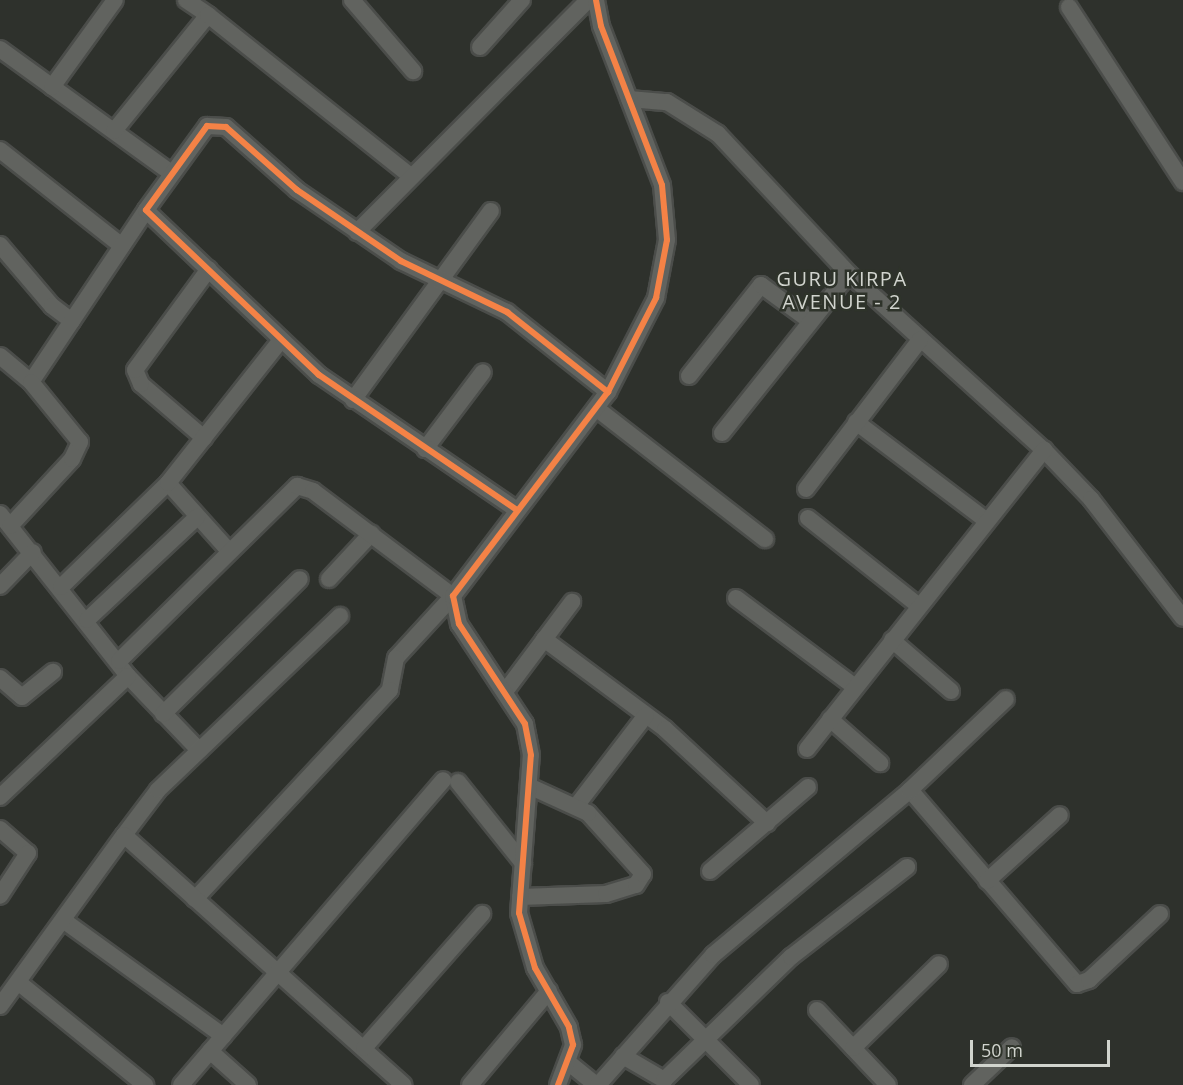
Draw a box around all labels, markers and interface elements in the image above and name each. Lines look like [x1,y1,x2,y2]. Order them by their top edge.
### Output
district label: GURU KIRPA AVENUE - 2 [776,266,908,313]
scale bar [973,1028,1112,1066]
text: 50 m [981,1038,1023,1062]

